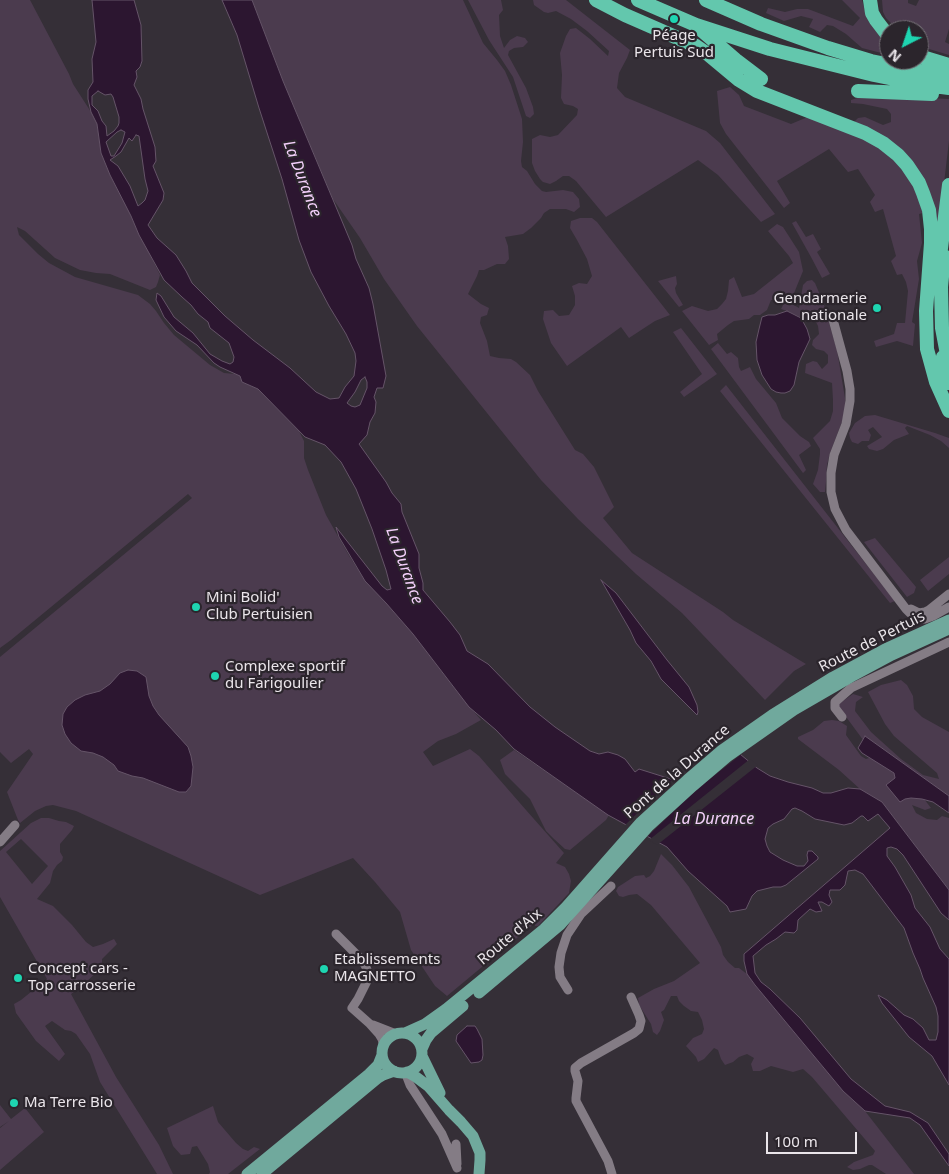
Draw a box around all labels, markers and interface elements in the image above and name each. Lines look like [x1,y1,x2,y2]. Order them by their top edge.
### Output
marker: Péage Pertuis Sud [668,13,680,25]
north arrow [879,20,929,70]
place label: Péage Pertuis Sud [634,27,714,62]
text: N [884,45,905,67]
water label: La Durance [279,138,325,220]
place label: Gendarmerie nationale [774,290,867,325]
marker: Gendarmerie nationale [871,302,883,314]
water label: La Durance [381,525,427,607]
place label: Mini Bolid' Club Pertuisien [206,589,313,624]
marker: Mini Bolid' Club Pertuisien [190,601,202,613]
street label: Route de Pertuis [816,608,928,676]
place label: Complexe sportif du Farigoulier [225,658,345,693]
marker: Complexe sportif du Farigoulier [209,670,221,682]
street label: Pont de la Durance [621,721,733,823]
water label: La Durance [674,809,754,829]
street label: Route d'Aix [474,905,546,969]
place label: Etablissements MAGNETTO [334,951,440,986]
place label: Concept cars - Top carrosserie [28,960,136,995]
marker: Etablissements MAGNETTO [318,963,330,975]
marker: Concept cars - Top carrosserie [12,972,24,984]
place label: Ma Terre Bio [24,1094,113,1112]
marker: Ma Terre Bio [8,1097,20,1109]
scale bar [769,1122,860,1154]
text: 100 m [774,1131,818,1151]

